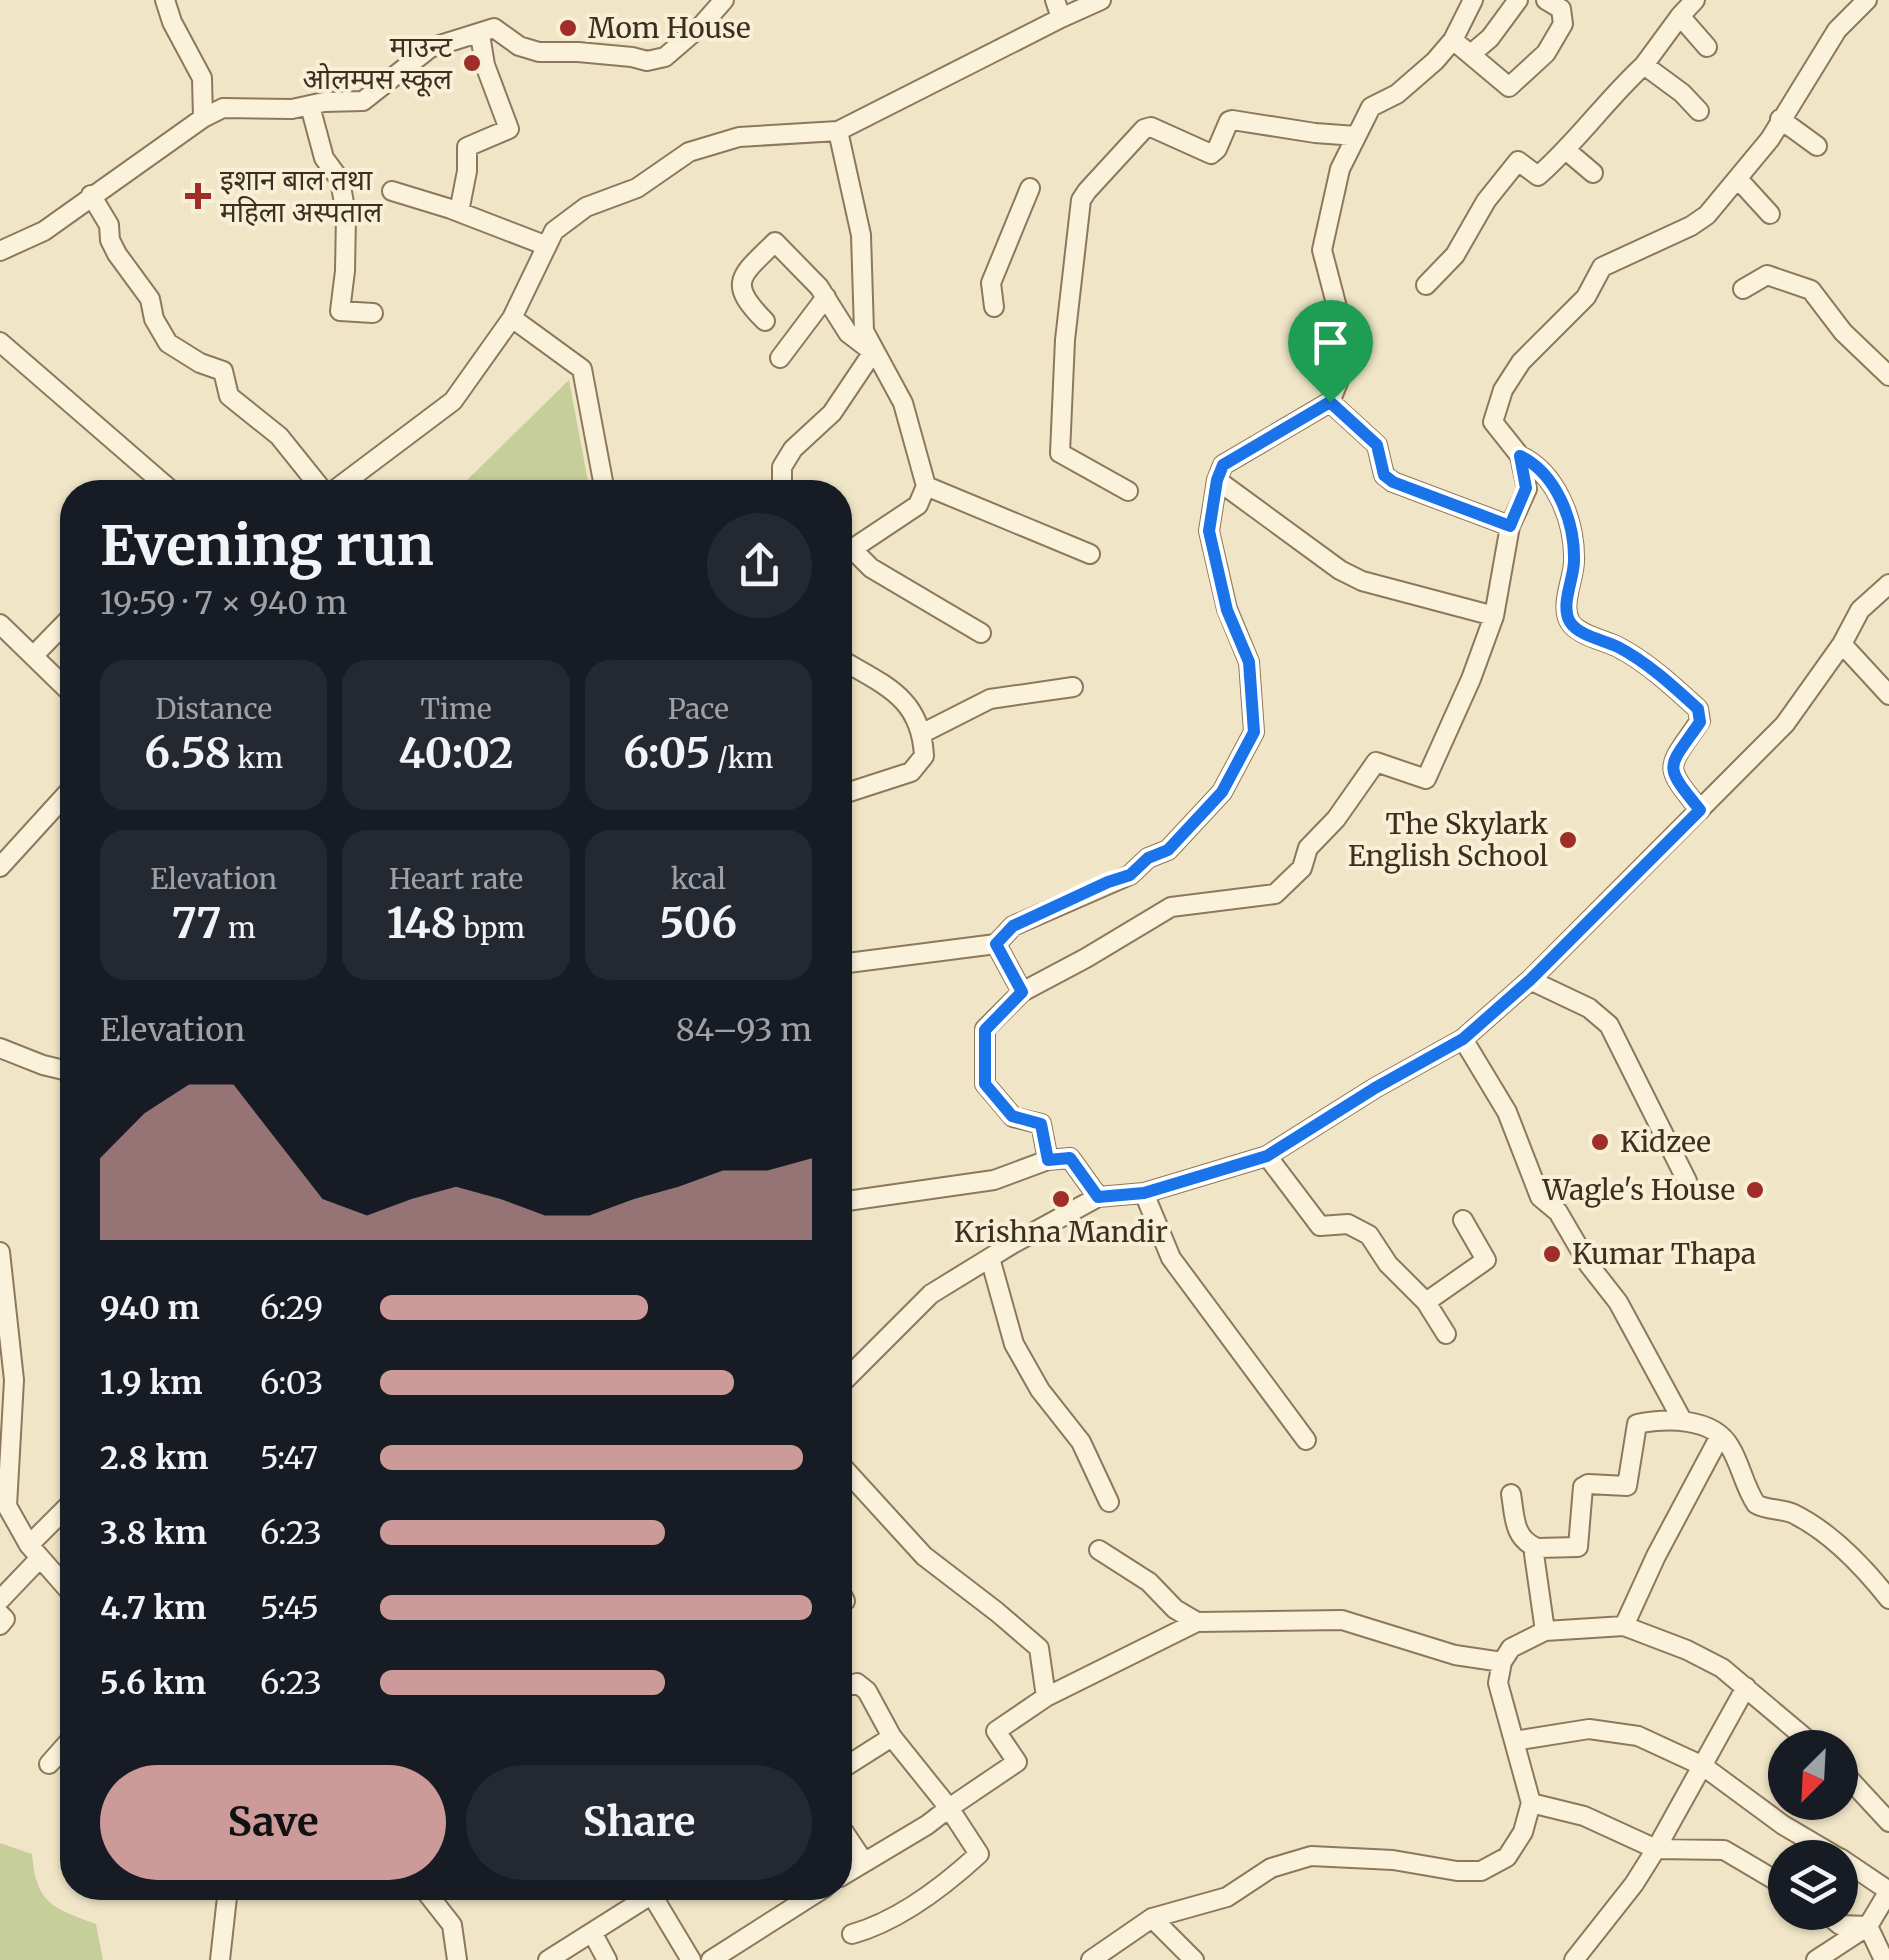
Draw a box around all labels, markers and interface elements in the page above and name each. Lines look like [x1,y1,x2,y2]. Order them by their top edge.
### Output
place label: Mom House [588,10,750,46]
marker: Mom House [557,17,579,39]
place label: माउन्ट ओलम्पस स्कूल [303,29,453,97]
marker: माउन्ट ओलम्पस स्कूल [461,52,483,74]
place label: इशान बाल तथा महिला अस्पताल [220,162,383,230]
marker: इशान बाल तथा महिला अस्पताल [185,183,211,209]
pin [1288,300,1373,403]
icon: arrive [1303,315,1358,370]
text: Evening run [100,511,434,580]
button: share [707,513,812,618]
text: 19:59 · 7 × 940 m [100,583,347,623]
text: Distance [155,691,272,727]
text: Time [420,691,491,727]
text: Pace [668,691,729,727]
text: 6.58 [144,727,231,779]
text: 40:02 [398,727,514,779]
text: 6:05 [623,727,710,779]
text: km [231,740,283,776]
text: /km [710,740,773,776]
place label: The Skylark English School [1348,806,1548,874]
marker: The Skylark English School [1557,829,1579,851]
text: Elevation [150,861,277,897]
text: Heart rate [389,861,523,897]
text: kcal [671,861,726,897]
text: 77 [172,897,221,949]
text: 148 [387,897,457,949]
text: 506 [660,897,737,949]
text: m [221,910,256,946]
text: bpm [457,910,525,946]
text: Elevation [100,1010,245,1050]
text: 84–93 m [676,1010,812,1050]
place label: Kidzee [1620,1124,1711,1160]
marker: Kidzee [1589,1131,1611,1153]
place label: Wagle's House [1542,1172,1735,1208]
marker: Wagle's House [1744,1179,1766,1201]
marker: Krishna Mandir [1050,1188,1072,1210]
place label: Krishna Mandir [954,1214,1168,1250]
place label: Kumar Thapa [1572,1236,1756,1272]
marker: Kumar Thapa [1541,1243,1563,1265]
text: 940 m [100,1288,200,1328]
text: 6:29 [260,1288,323,1328]
text: 1.9 km [100,1363,202,1403]
text: 6:03 [260,1363,323,1403]
text: 2.8 km [100,1438,208,1478]
text: 5:47 [260,1438,318,1478]
text: 3.8 km [100,1513,207,1553]
text: 6:23 [260,1513,322,1553]
text: 4.7 km [100,1588,207,1628]
text: 5:45 [260,1588,319,1628]
text: 5.6 km [100,1663,206,1703]
text: 6:23 [260,1663,322,1703]
north arrow [1768,1730,1858,1820]
map controls [1768,1730,1858,1930]
button: Save [100,1765,446,1880]
button: Share [466,1765,812,1880]
button: layers [1768,1840,1858,1930]

